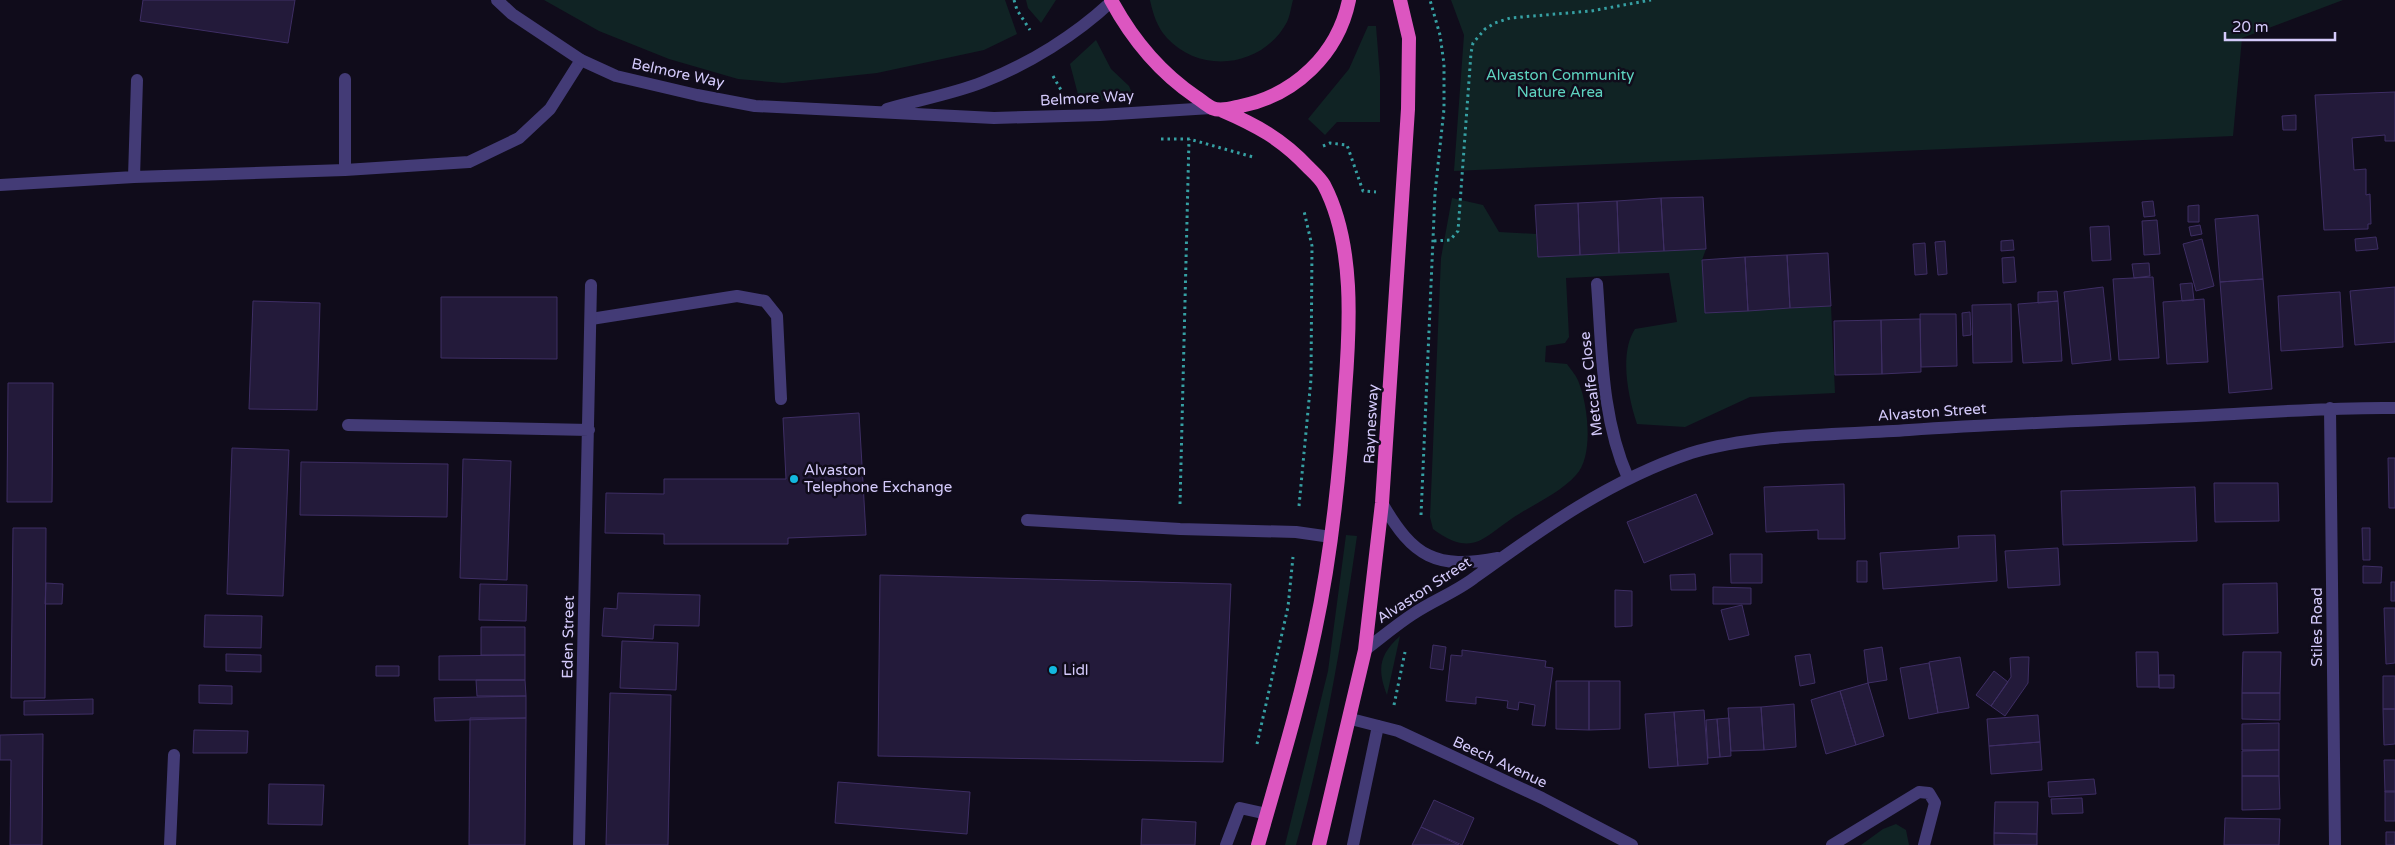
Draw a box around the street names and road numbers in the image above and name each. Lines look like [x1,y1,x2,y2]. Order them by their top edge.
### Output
street label: Belmore Way [630,54,726,92]
street label: Belmore Way [1039,87,1135,109]
street label: Metcalfe Close [1576,331,1606,437]
street label: Raynesway [1360,384,1382,464]
street label: Alvaston Street [1877,399,1987,425]
street label: Alvaston Street [1373,553,1475,627]
street label: Stiles Road [2308,587,2326,667]
street label: Eden Street [558,595,578,679]
street label: Beech Avenue [1450,732,1550,792]

